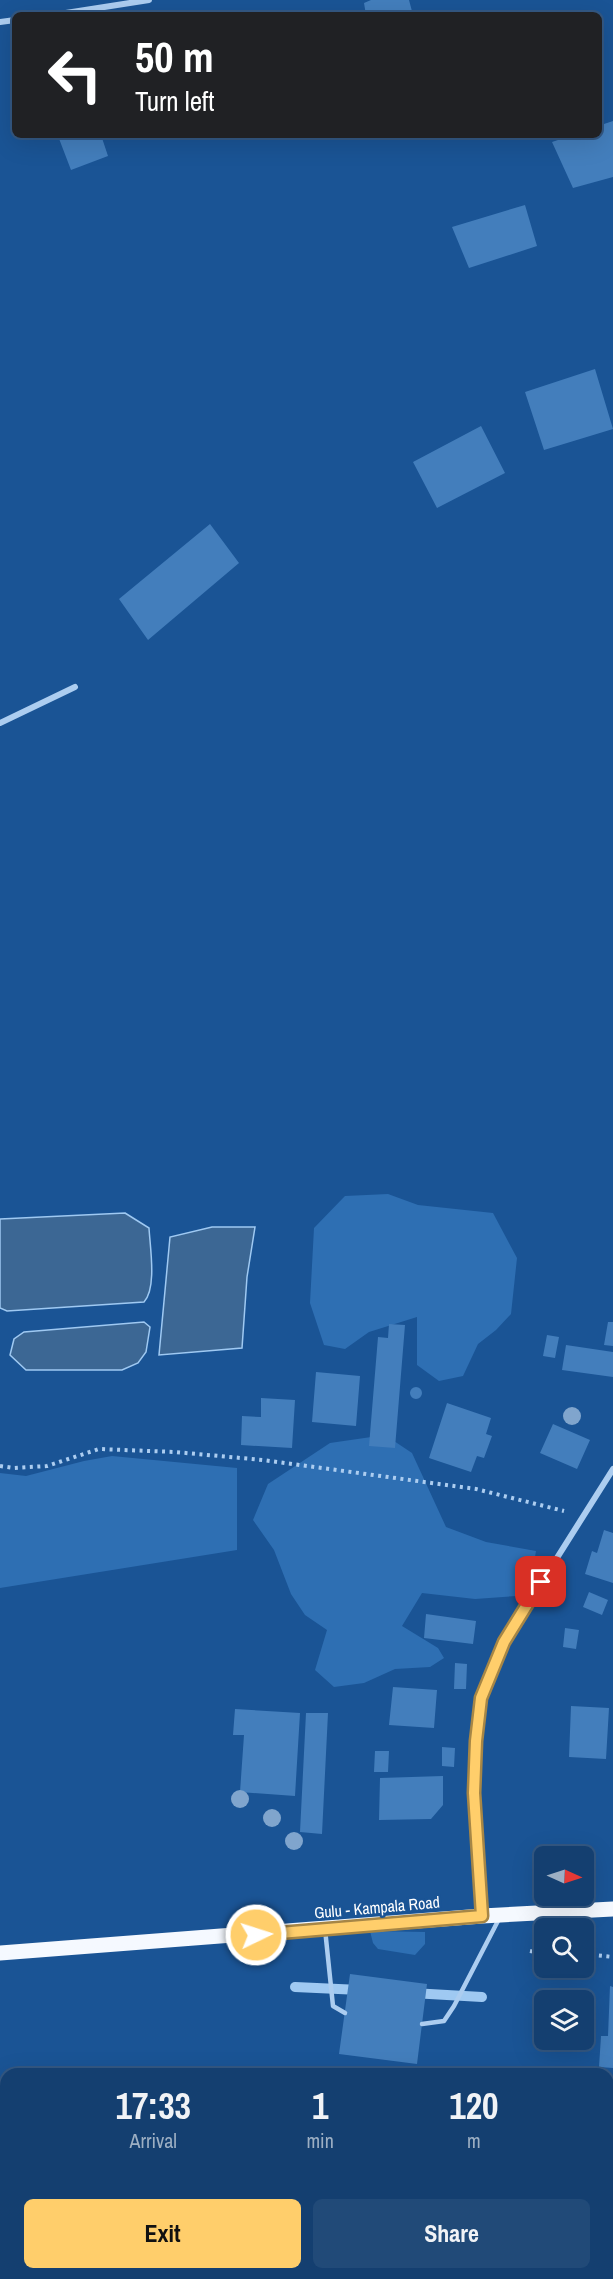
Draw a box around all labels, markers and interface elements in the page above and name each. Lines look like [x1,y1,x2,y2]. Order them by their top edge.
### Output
text: 50 m [135,29,214,85]
icon: left [36,36,114,114]
text: Turn left [135,83,214,119]
pin [515,1556,566,1607]
icon: arrive [524,1565,557,1598]
north arrow [534,1846,594,1906]
map controls [534,1846,594,2050]
street label: Gulu - Kampala Road [313,1891,441,1923]
position arrow [224,1903,288,1967]
button: search [534,1918,594,1978]
button: layers [534,1990,594,2050]
text: 17:33 [115,2082,191,2130]
text: 1 [312,2082,328,2130]
text: 120 [449,2082,499,2130]
text: Arrival [130,2127,177,2154]
text: min [306,2127,334,2154]
text: m [467,2127,481,2154]
button: Exit [24,2199,301,2268]
button: Share [313,2199,590,2268]

